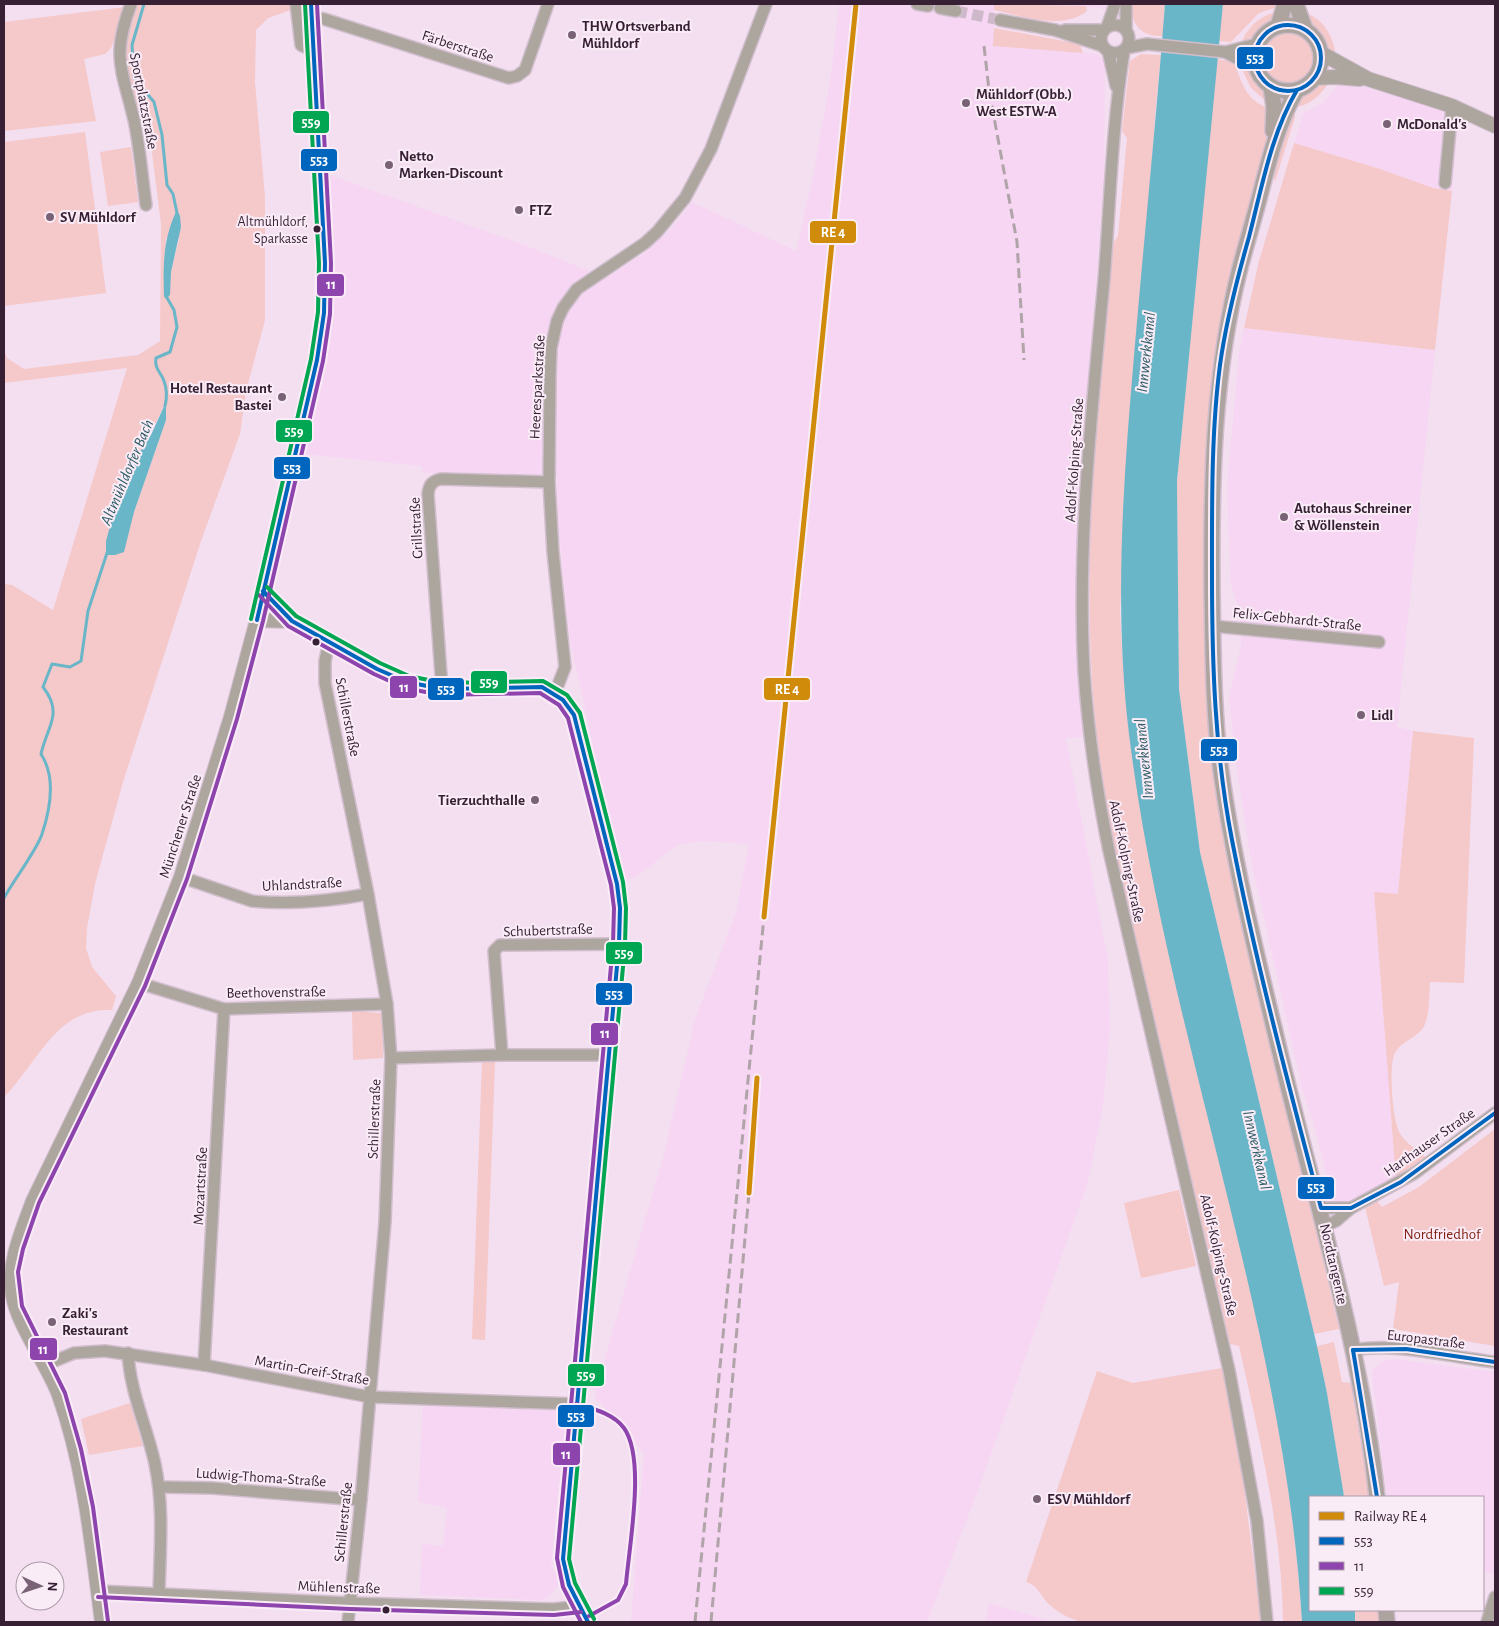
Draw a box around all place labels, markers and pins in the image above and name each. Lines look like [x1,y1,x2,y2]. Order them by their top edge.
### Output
place label: THW Ortsverband Mühldorf [582,19,691,51]
marker: THW Ortsverband Mühldorf [566,29,578,41]
place label: Mühldorf (Obb.) West ESTW-A [976,87,1072,119]
marker: Mühldorf (Obb.) West ESTW-A [960,97,972,109]
place label: McDonald's [1397,117,1467,132]
marker: McDonald's [1381,118,1393,130]
place label: Netto Marken-Discount [399,149,503,181]
marker: Netto Marken-Discount [383,159,395,171]
place label: FTZ [529,203,552,218]
marker: FTZ [513,204,525,216]
place label: SV Mühldorf [60,210,136,225]
marker: SV Mühldorf [44,211,56,223]
place label: Altmühldorf, Sparkasse [238,215,308,246]
marker: Altmühldorf, Sparkasse [312,224,322,234]
place label: Hotel Restaurant Bastei [170,381,272,413]
marker: Hotel Restaurant Bastei [276,391,288,403]
place label: Autohaus Schreiner & Wöllenstein [1294,501,1412,533]
marker: Autohaus Schreiner & Wöllenstein [1278,511,1290,523]
unlabelled marker [311,637,321,647]
place label: Lidl [1371,708,1393,723]
marker: Lidl [1355,709,1367,721]
place label: Tierzuchthalle [438,793,525,808]
marker: Tierzuchthalle [529,794,541,806]
place label: Zaki's Restaurant [62,1306,128,1338]
marker: Zaki's Restaurant [46,1316,58,1328]
place label: ESV Mühldorf [1047,1492,1131,1507]
marker: ESV Mühldorf [1031,1493,1043,1505]
unlabelled marker [381,1605,391,1615]

